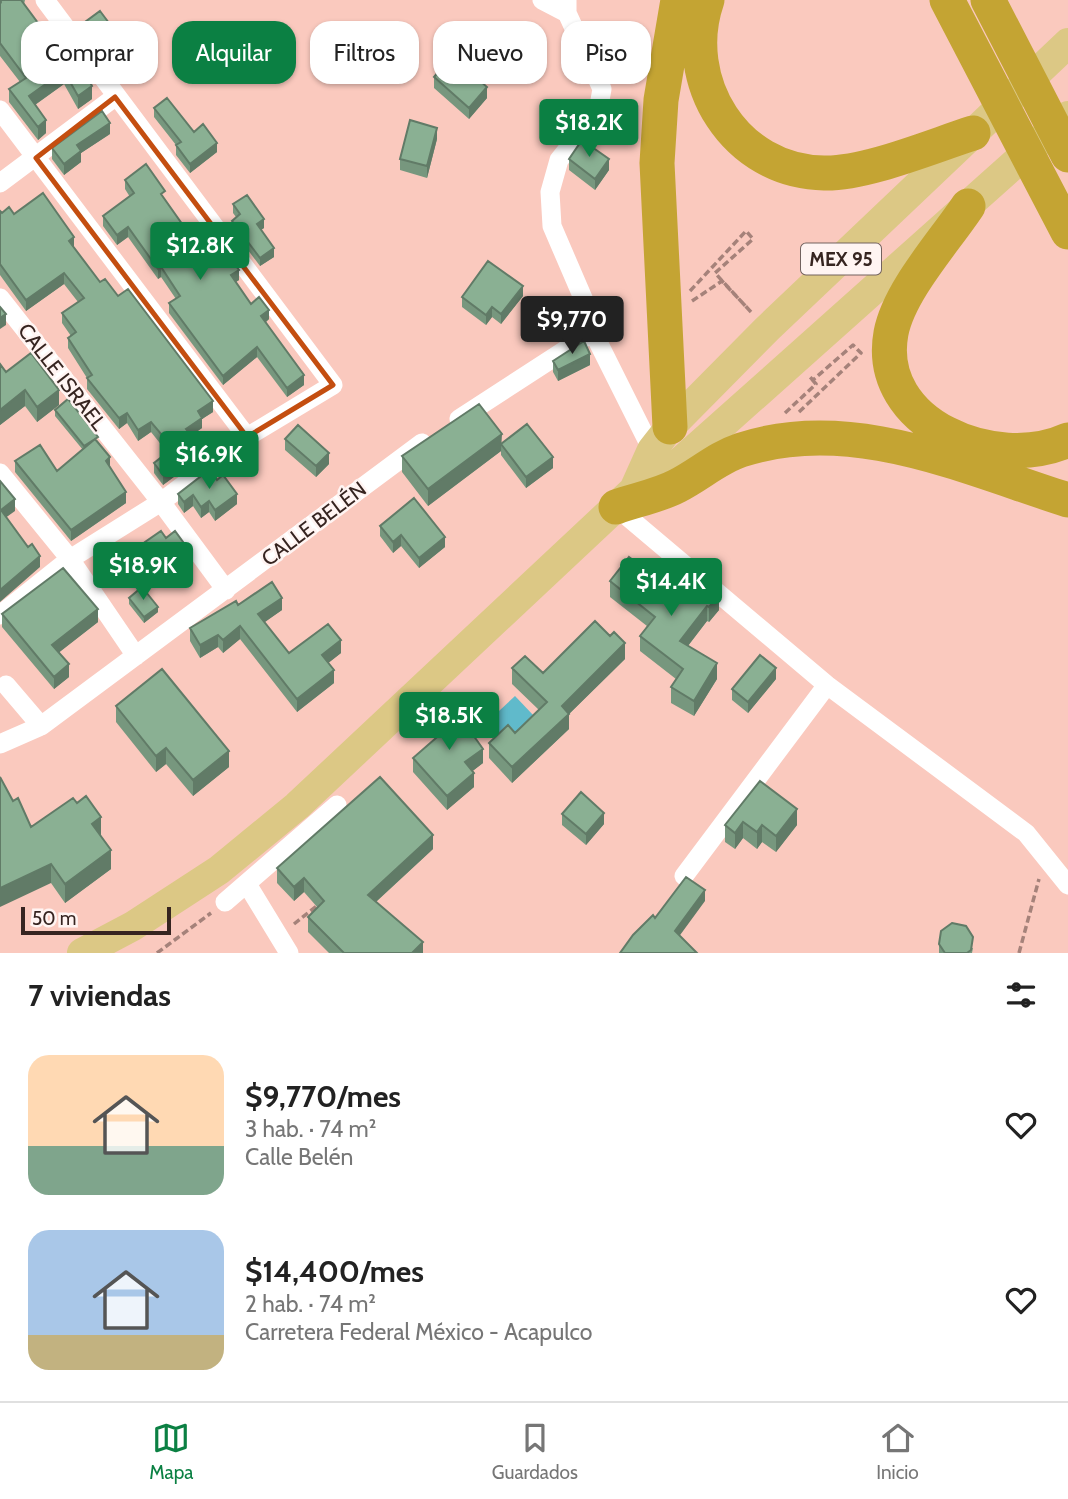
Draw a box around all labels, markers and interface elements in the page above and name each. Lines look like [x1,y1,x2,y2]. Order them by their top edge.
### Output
chip: Comprar [21,21,158,84]
chip: Alquilar [172,21,296,84]
chip: Filtros [310,21,419,84]
chip: Nuevo [433,21,547,84]
chip: Piso [561,21,651,84]
pin: $18.2K [532,100,646,159]
text: $18.2K [555,108,623,136]
pin: $12.8K [143,222,257,282]
text: $12.8K [166,231,234,259]
road number: MEX 95 [801,244,881,274]
pin: $9,770 [515,296,629,356]
text: $9,770 [537,305,607,333]
street label: CALLE ISRAEL [13,318,112,435]
pin: $16.9K [152,432,266,491]
text: $16.9K [176,440,242,468]
street label: CALLE BELÉN [257,476,371,571]
pin: $18.9K [86,542,200,602]
text: $18.9K [109,551,177,579]
pin: $14.4K [614,558,728,618]
text: $14.4K [636,567,706,595]
pin: $18.5K [392,692,506,752]
text: $18.5K [415,701,483,729]
scale bar [21,904,172,936]
text: 50 m [32,907,76,930]
icon: filters [1002,976,1040,1014]
text: 7 viviendas [28,977,171,1014]
text: $9,770/mes [245,1078,401,1115]
icon: home [84,1083,168,1167]
icon: heart [1002,1106,1040,1144]
text: 3 hab. · 74 m² [245,1115,376,1143]
text: Calle Belén [245,1143,353,1171]
text: $14,400/mes [245,1253,424,1290]
icon: home [84,1258,168,1342]
icon: heart [1002,1281,1040,1319]
text: 2 hab. · 74 m² [245,1290,376,1318]
text: Carretera Federal México - Acapulco [245,1318,592,1346]
tab: Mapa [149,1419,193,1484]
tab: Guardados [492,1419,578,1484]
tab: Inicio [876,1419,919,1484]

